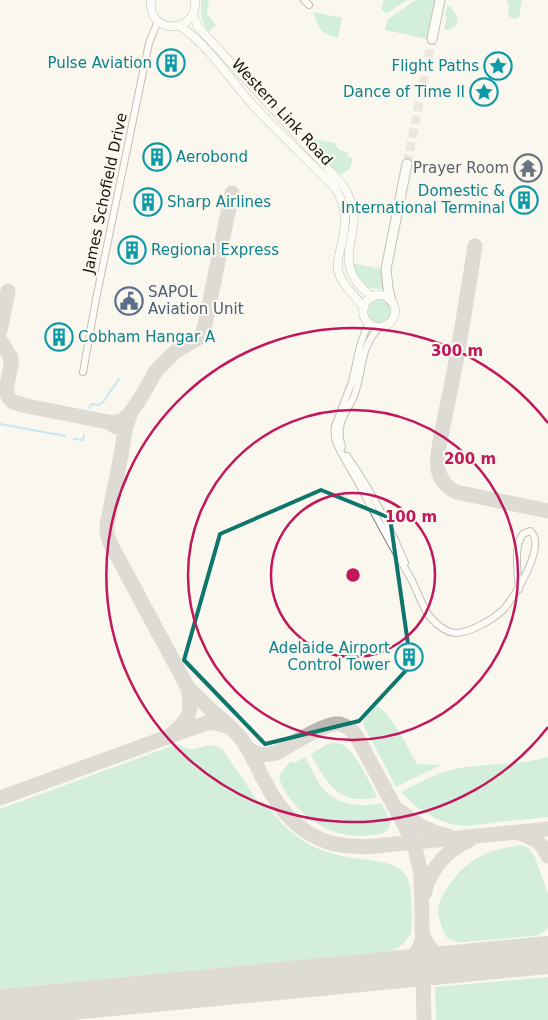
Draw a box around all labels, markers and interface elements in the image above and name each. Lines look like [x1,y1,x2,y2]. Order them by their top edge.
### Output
building icon: Pulse Aviation [156,48,186,78]
place icon: Flight Paths [483,51,513,81]
place label: Pulse Aviation [47,54,152,72]
street label: Western Link Road [228,55,336,169]
place label: Flight Paths [392,57,479,75]
place icon: Dance of Time II [469,77,499,107]
place label: Dance of Time II [343,83,465,101]
street label: James Schofield Drive [79,111,131,276]
building icon: Aerobond [142,142,172,172]
place label: Aerobond [176,148,248,166]
temple icon: Prayer Room [513,153,543,183]
place label: Prayer Room [413,159,509,177]
place label: Domestic & International Terminal [341,182,505,217]
building icon: Domestic & International Terminal [509,185,539,215]
building icon: Sharp Airlines [133,187,163,217]
place label: Sharp Airlines [167,193,271,211]
building icon: Regional Express [117,235,147,265]
place label: Regional Express [151,241,279,259]
place label: SAPOL Aviation Unit [148,283,244,318]
public building icon: SAPOL Aviation Unit [114,286,144,316]
building icon: Cobham Hangar A [44,322,74,352]
place label: Cobham Hangar A [78,328,216,346]
text: 300 m [431,342,483,360]
text: 200 m [444,450,496,468]
text: 100 m [385,508,437,526]
centre of rings [344,566,362,584]
place label: Adelaide Airport Control Tower [269,639,391,674]
building icon: Adelaide Airport Control Tower [394,642,424,672]

